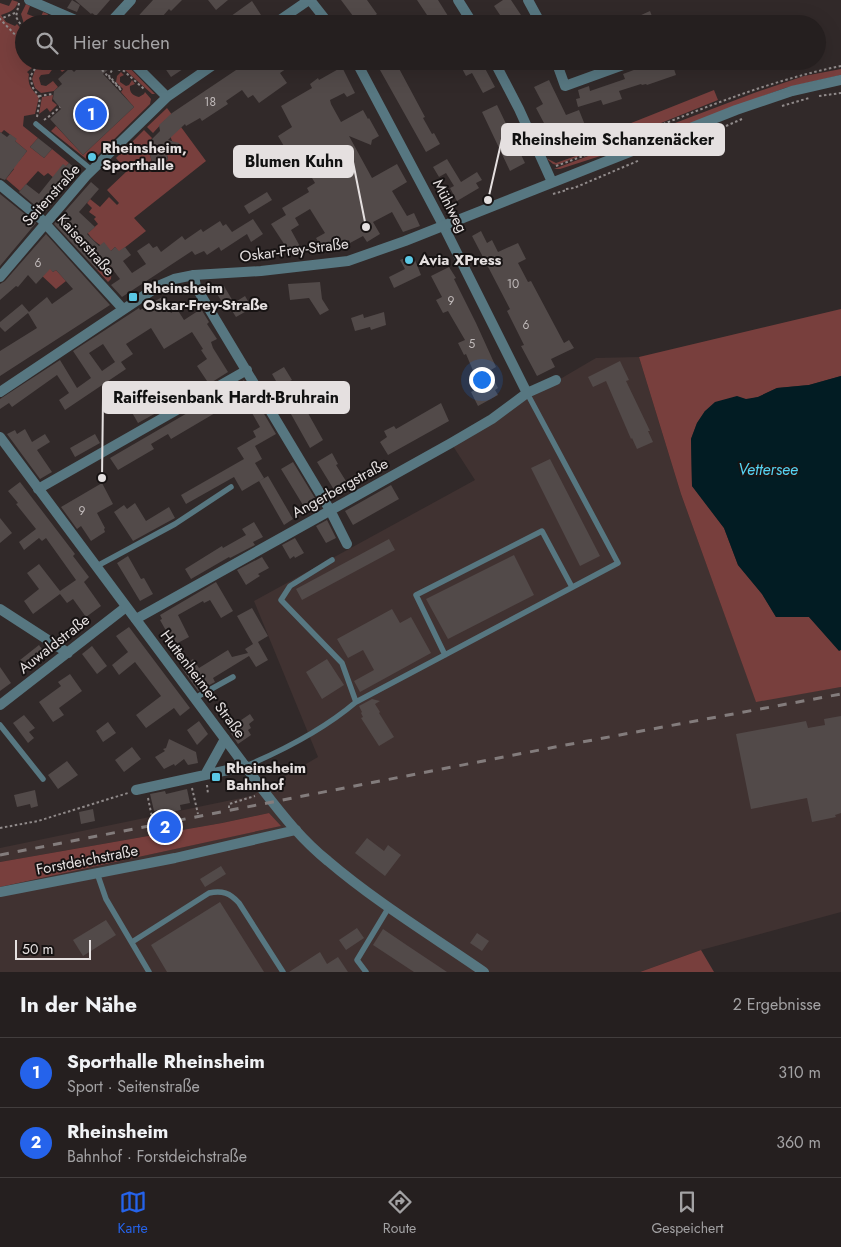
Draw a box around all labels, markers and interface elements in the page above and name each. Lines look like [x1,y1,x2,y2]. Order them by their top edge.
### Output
search box [15,15,826,70]
icon: search [33,29,61,57]
text: Hier suchen [73,29,170,56]
house number: 18 [204,93,216,111]
pin: 1 [75,95,107,133]
callout: Rheinsheim Schanzenäcker [502,124,724,155]
text: Rheinsheim Schanzenäcker [512,128,715,151]
place label: Rheinsheim, Sporthalle [102,137,187,176]
callout: Blumen Kuhn [234,146,353,177]
text: Blumen Kuhn [245,150,343,173]
marker: Rheinsheim, Sporthalle [86,151,98,163]
street label: Seitenstraße [17,159,85,231]
street label: Mühlweg [427,175,473,237]
street label: Kaiserstraße [52,209,120,281]
street label: Oskar-Frey-Straße [238,232,350,268]
place label: Avia XPress [418,249,502,271]
house number: 6 [35,254,42,272]
marker: Avia XPress [403,254,415,266]
house number: 10 [507,275,519,293]
place label: Rheinsheim Oskar-Frey-Straße [143,277,268,316]
marker: Rheinsheim Oskar-Frey-Straße [127,291,139,303]
house number: 9 [448,292,455,310]
house number: 6 [523,316,530,334]
house number: 5 [469,335,476,353]
your location [469,367,495,393]
callout: Raiffeisenbank Hardt-Bruhrain [103,382,349,413]
text: Raiffeisenbank Hardt-Bruhrain [113,386,339,409]
street label: Angerbergstraße [288,452,392,524]
water label: Vettersee [738,458,798,481]
house number: 9 [79,502,86,520]
street label: Auwaldstraße [14,609,95,679]
street label: Huttenheimer Straße [155,625,251,743]
place label: Rheinsheim Bahnhof [226,757,306,796]
marker: Rheinsheim Bahnhof [210,771,222,783]
pin: 2 [149,808,181,846]
street label: Forstdeichstraße [34,839,140,881]
scale bar [15,937,91,960]
text: 50 m [22,939,53,959]
text: In der Nähe [20,990,137,1020]
text: 2 Ergebnisse [733,993,821,1016]
text: Sporthalle Rheinsheim [67,1048,265,1075]
text: 1 [32,1061,40,1084]
text: 310 m [778,1061,821,1084]
text: Sport · Seitenstraße [67,1075,200,1098]
text: Rheinsheim [67,1118,168,1145]
text: 2 [31,1131,41,1154]
text: 360 m [776,1131,821,1154]
text: Bahnhof · Forstdeichstraße [67,1145,247,1168]
tab: Karte [118,1188,148,1238]
tab: Route [383,1188,416,1238]
tab: Gespeichert [651,1188,723,1238]

